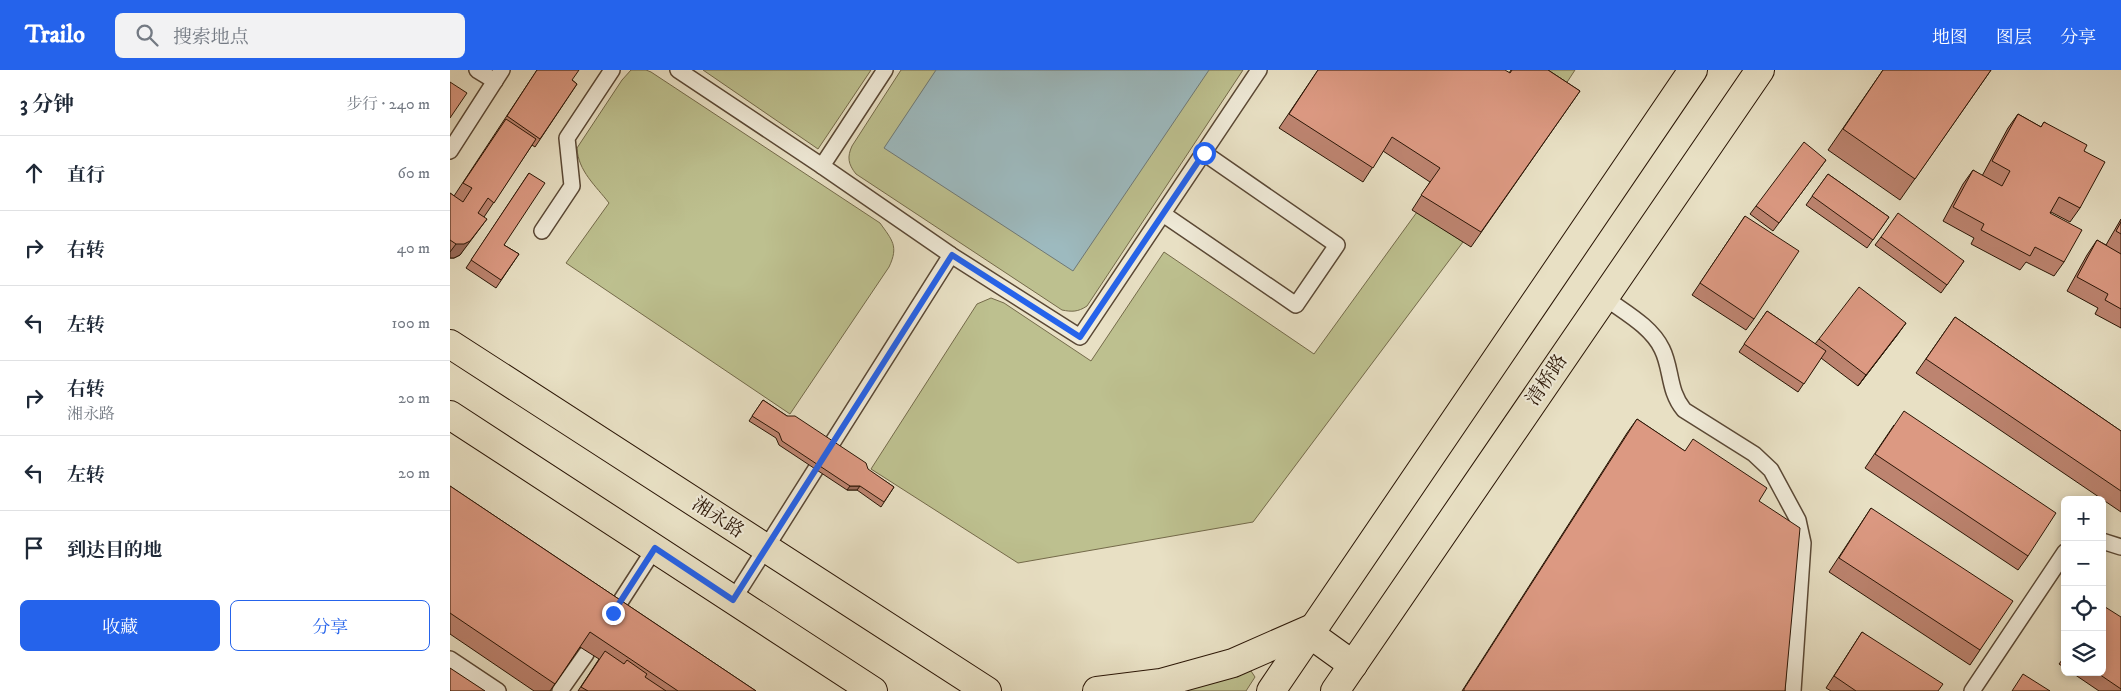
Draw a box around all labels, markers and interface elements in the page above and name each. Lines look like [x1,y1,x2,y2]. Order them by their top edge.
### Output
search box [115,13,465,58]
text: Trailo [25,20,85,50]
icon: search [133,21,161,49]
text: 搜索地点 [173,26,249,49]
text: 地图 [1932,27,1968,49]
text: 图层 [1996,27,2032,49]
text: 分享 [2060,27,2096,49]
text: 3 分钟 [20,92,74,118]
text: 步行 · 240 m [346,94,430,114]
route start [1193,142,1216,165]
icon: ahead [20,159,48,187]
text: 60 m [398,163,430,183]
text: 直行 [67,164,105,187]
icon: right [20,234,48,262]
text: 40 m [397,238,430,258]
text: 右转 [67,239,105,262]
icon: left [20,309,48,337]
text: 100 m [392,313,430,333]
text: 左转 [67,314,105,337]
street label: 清桥路 [1522,350,1572,410]
text: 右转 [67,378,105,401]
icon: right [20,384,48,412]
text: 20 m [398,388,430,408]
text: 湘永路 [67,404,115,424]
icon: left [20,459,48,487]
text: 20 m [398,463,430,483]
text: 左转 [67,464,105,487]
street label: 湘永路 [688,493,748,543]
map controls [2061,496,2106,676]
button: + [2061,496,2106,541]
icon: arrive [20,534,48,562]
text: 到达目的地 [67,539,162,562]
button: − [2061,541,2106,586]
button: locate [2061,586,2106,631]
button: 收藏 [20,600,220,651]
button: 分享 [230,600,430,651]
route end [602,602,625,625]
button: layers [2061,631,2106,676]

